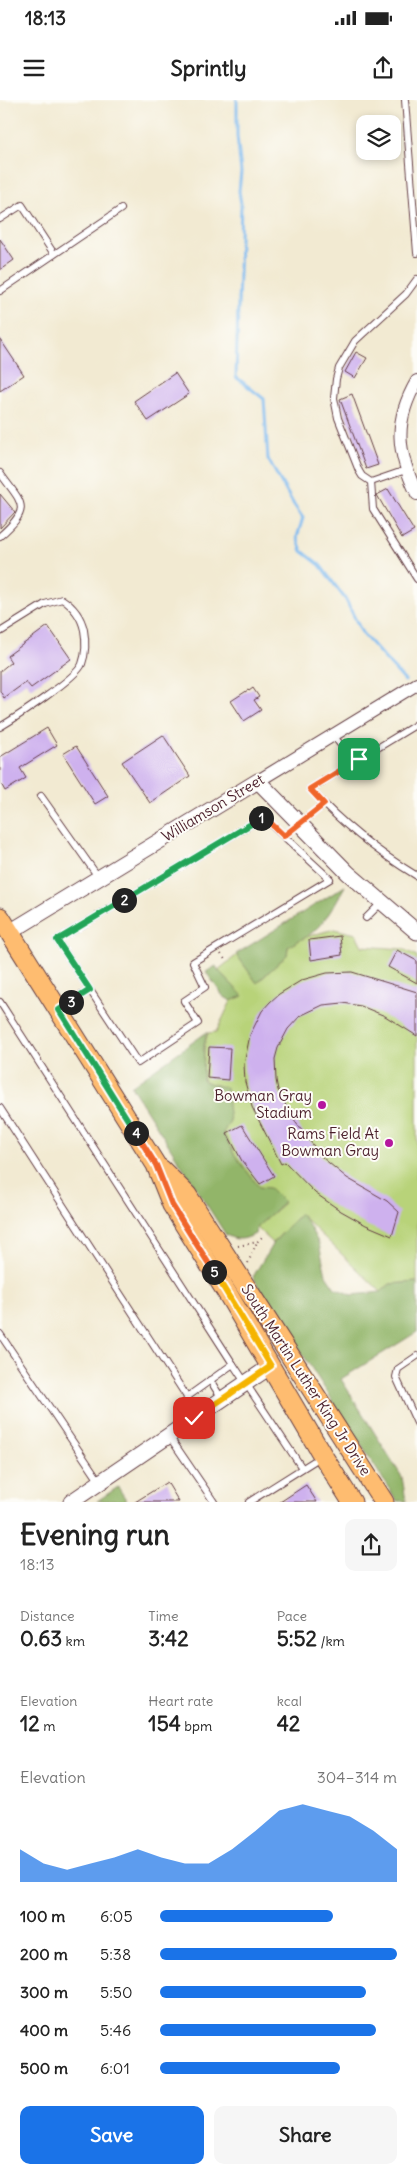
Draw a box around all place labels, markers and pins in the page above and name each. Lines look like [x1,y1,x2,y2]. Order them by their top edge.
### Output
pin [338,738,380,780]
pin: 1 [248,806,274,830]
pin: 2 [112,888,136,912]
pin: 3 [58,990,84,1014]
place label: Bowman Gray Stadium [214,1086,312,1122]
marker: Bowman Gray Stadium [316,1099,328,1111]
pin: 4 [124,1120,148,1146]
place label: Rams Field At Bowman Gray [281,1124,379,1160]
marker: Rams Field At Bowman Gray [383,1137,395,1149]
pin: 5 [202,1260,226,1284]
pin [173,1397,215,1439]

